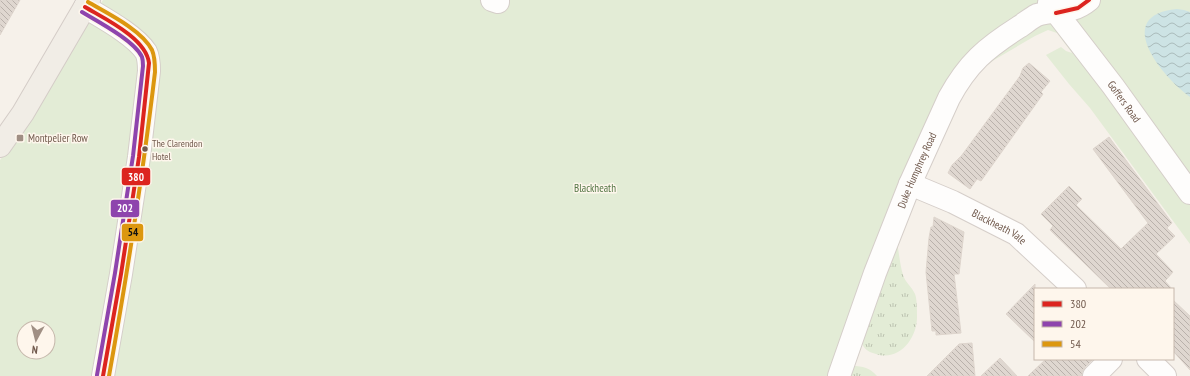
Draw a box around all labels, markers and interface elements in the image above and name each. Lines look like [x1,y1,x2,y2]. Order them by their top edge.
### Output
street label: Goffers Road [1104,78,1144,125]
street label: Duke Humphrey Road [894,130,940,210]
place label: Montpelier Row [28,131,88,145]
marker: Montpelier Row [15,133,25,143]
place label: The Clarendon Hotel [152,137,202,163]
marker: The Clarendon Hotel [140,144,150,154]
line badge: 380 [121,167,151,186]
text: 380 [128,170,144,184]
park label: Blackheath [574,181,616,195]
line badge: 202 [110,199,140,218]
text: 202 [117,201,133,215]
street label: Blackheath Vale [970,206,1030,248]
line badge: 54 [121,223,144,242]
text: 54 [128,225,139,239]
legend [1034,288,1174,360]
text: 380 [1070,296,1086,311]
text: 202 [1070,316,1086,331]
north arrow [16,320,56,360]
text: 54 [1070,336,1081,351]
text: N [31,343,39,357]

